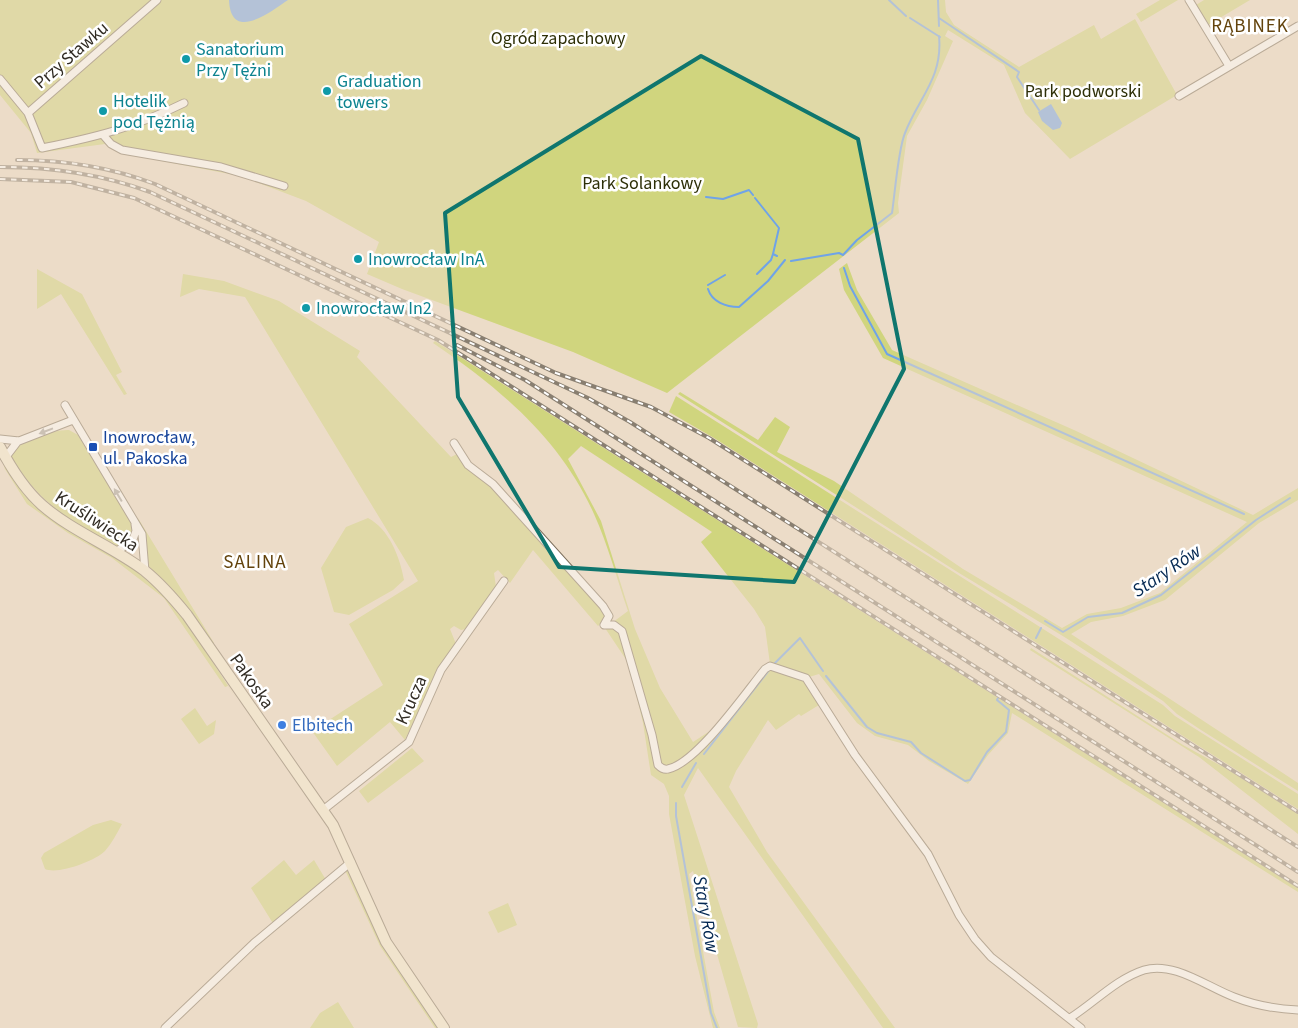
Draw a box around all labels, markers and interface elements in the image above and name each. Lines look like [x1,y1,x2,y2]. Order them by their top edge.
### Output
district label: RĄBINEK [1211,13,1289,40]
street label: Przy Stawku [29,16,114,95]
park label: Ogród zapachowy [491,26,626,51]
place label: Sanatorium Przy Tężni [196,37,284,83]
marker: Sanatorium Przy Tężni [180,53,192,65]
place label: Graduation towers [337,69,422,115]
park label: Park podworski [1025,79,1141,104]
marker: Graduation towers [321,85,333,97]
place label: Hotelik pod Tężnią [113,89,195,135]
marker: Hotelik pod Tężnią [97,105,109,117]
park label: Park Solankowy [582,171,702,196]
place label: Inowrocław InA [368,247,485,272]
marker: Inowrocław InA [352,253,364,265]
place label: Inowrocław In2 [316,296,432,321]
marker: Inowrocław In2 [300,302,312,314]
place label: Inowrocław, ul. Pakoska [103,425,195,471]
one-way arrow [38,427,53,435]
marker: Inowrocław, ul. Pakoska [87,441,99,453]
street label: Kruśliwiecka [50,485,144,558]
one-way arrow [113,488,122,501]
water label: Stary Rów [1127,538,1207,604]
district label: SALINA [223,549,287,576]
street label: Pakoska [224,649,280,714]
street label: Krucza [390,672,433,729]
place label: Elbitech [292,713,353,738]
marker: Elbitech [276,719,288,731]
water label: Stary Rów [685,873,726,956]

